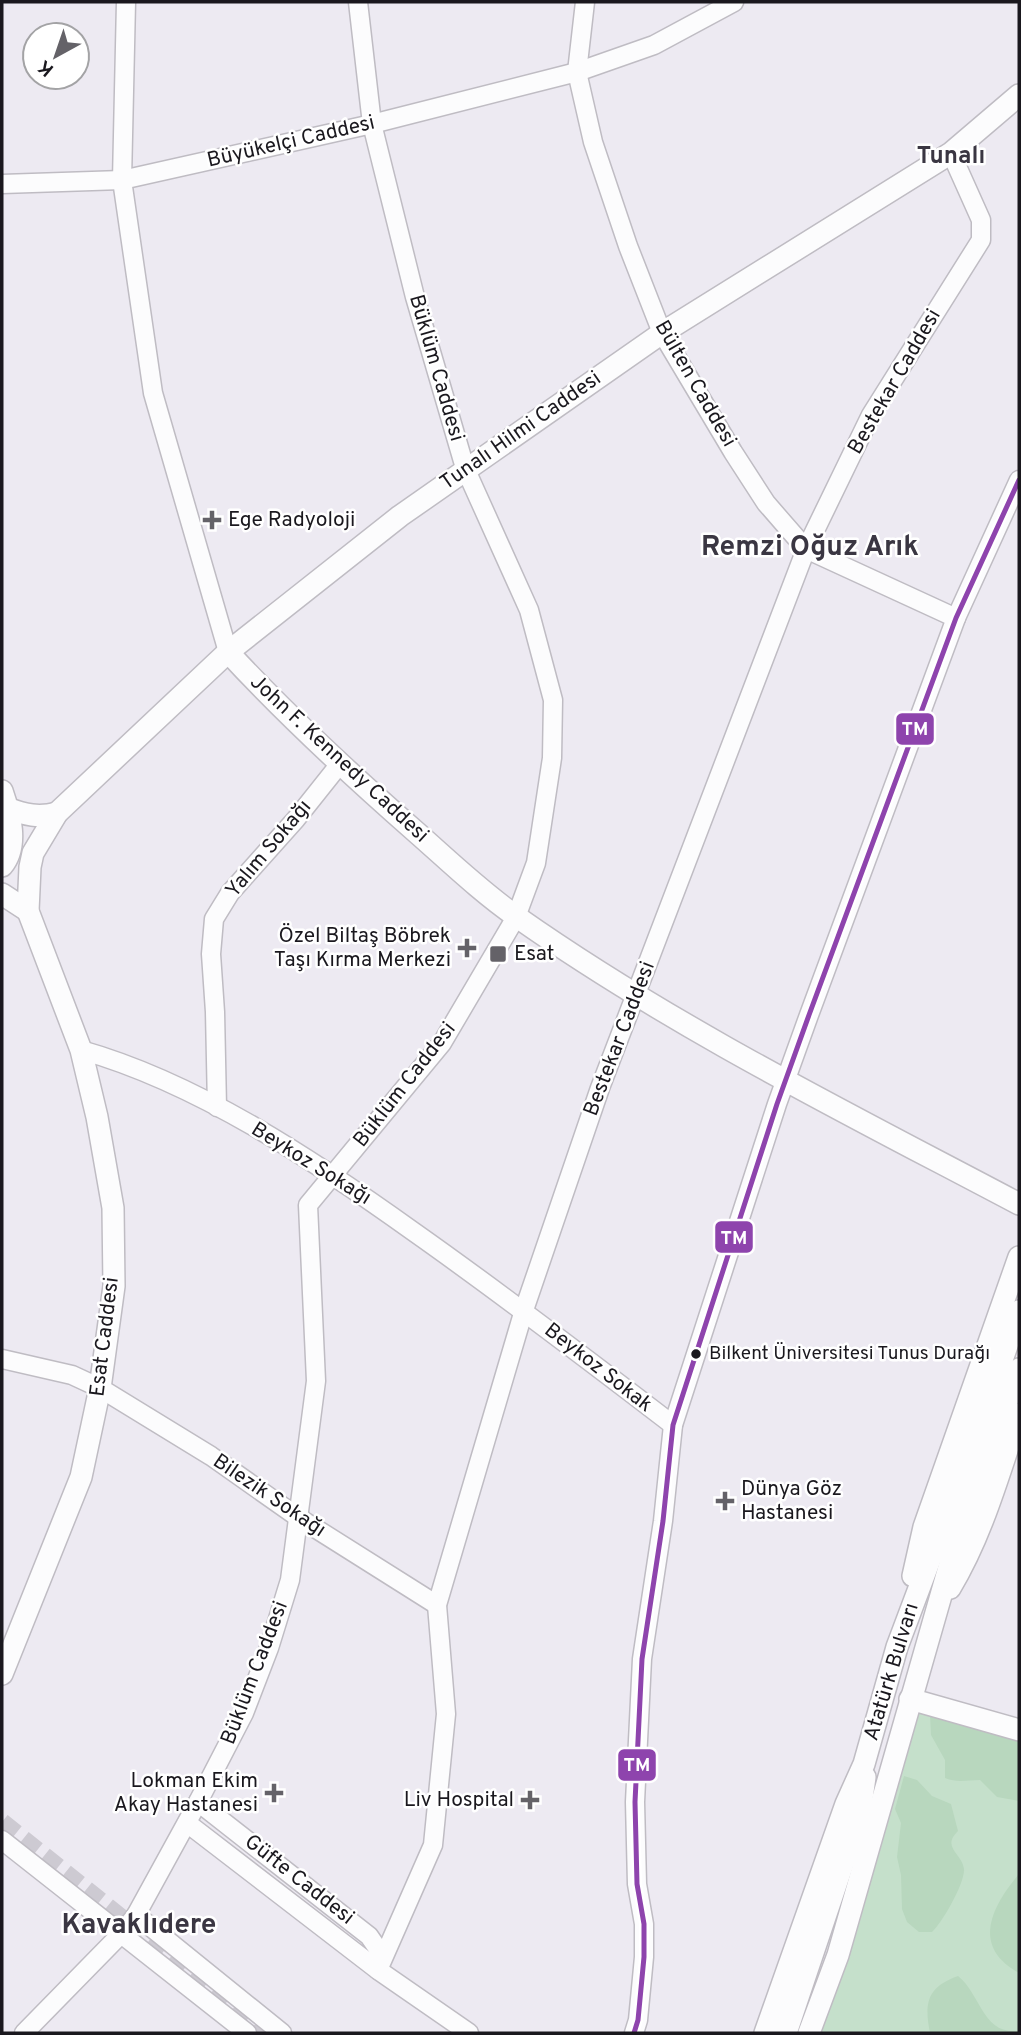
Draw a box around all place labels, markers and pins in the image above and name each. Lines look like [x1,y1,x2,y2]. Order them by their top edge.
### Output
place label: Ege Radyoloji [228,507,355,534]
marker: Ege Radyoloji [202,510,222,530]
place label: Özel Biltaş Böbrek Taşı Kırma Merkezi [274,923,451,974]
marker: Özel Biltaş Böbrek Taşı Kırma Merkezi [457,938,477,958]
place label: Esat [514,941,555,968]
marker: Esat [488,944,508,964]
place label: Bilkent Üniversitesi Tunus Durağı [709,1341,990,1366]
marker: Bilkent Üniversitesi Tunus Durağı [689,1347,703,1361]
place label: Dünya Göz Hastanesi [741,1476,842,1527]
marker: Dünya Göz Hastanesi [715,1491,735,1511]
place label: Lokman Ekim Akay Hastanesi [114,1768,258,1819]
marker: Lokman Ekim Akay Hastanesi [264,1783,284,1803]
place label: Liv Hospital [404,1787,514,1814]
marker: Liv Hospital [520,1790,540,1810]

